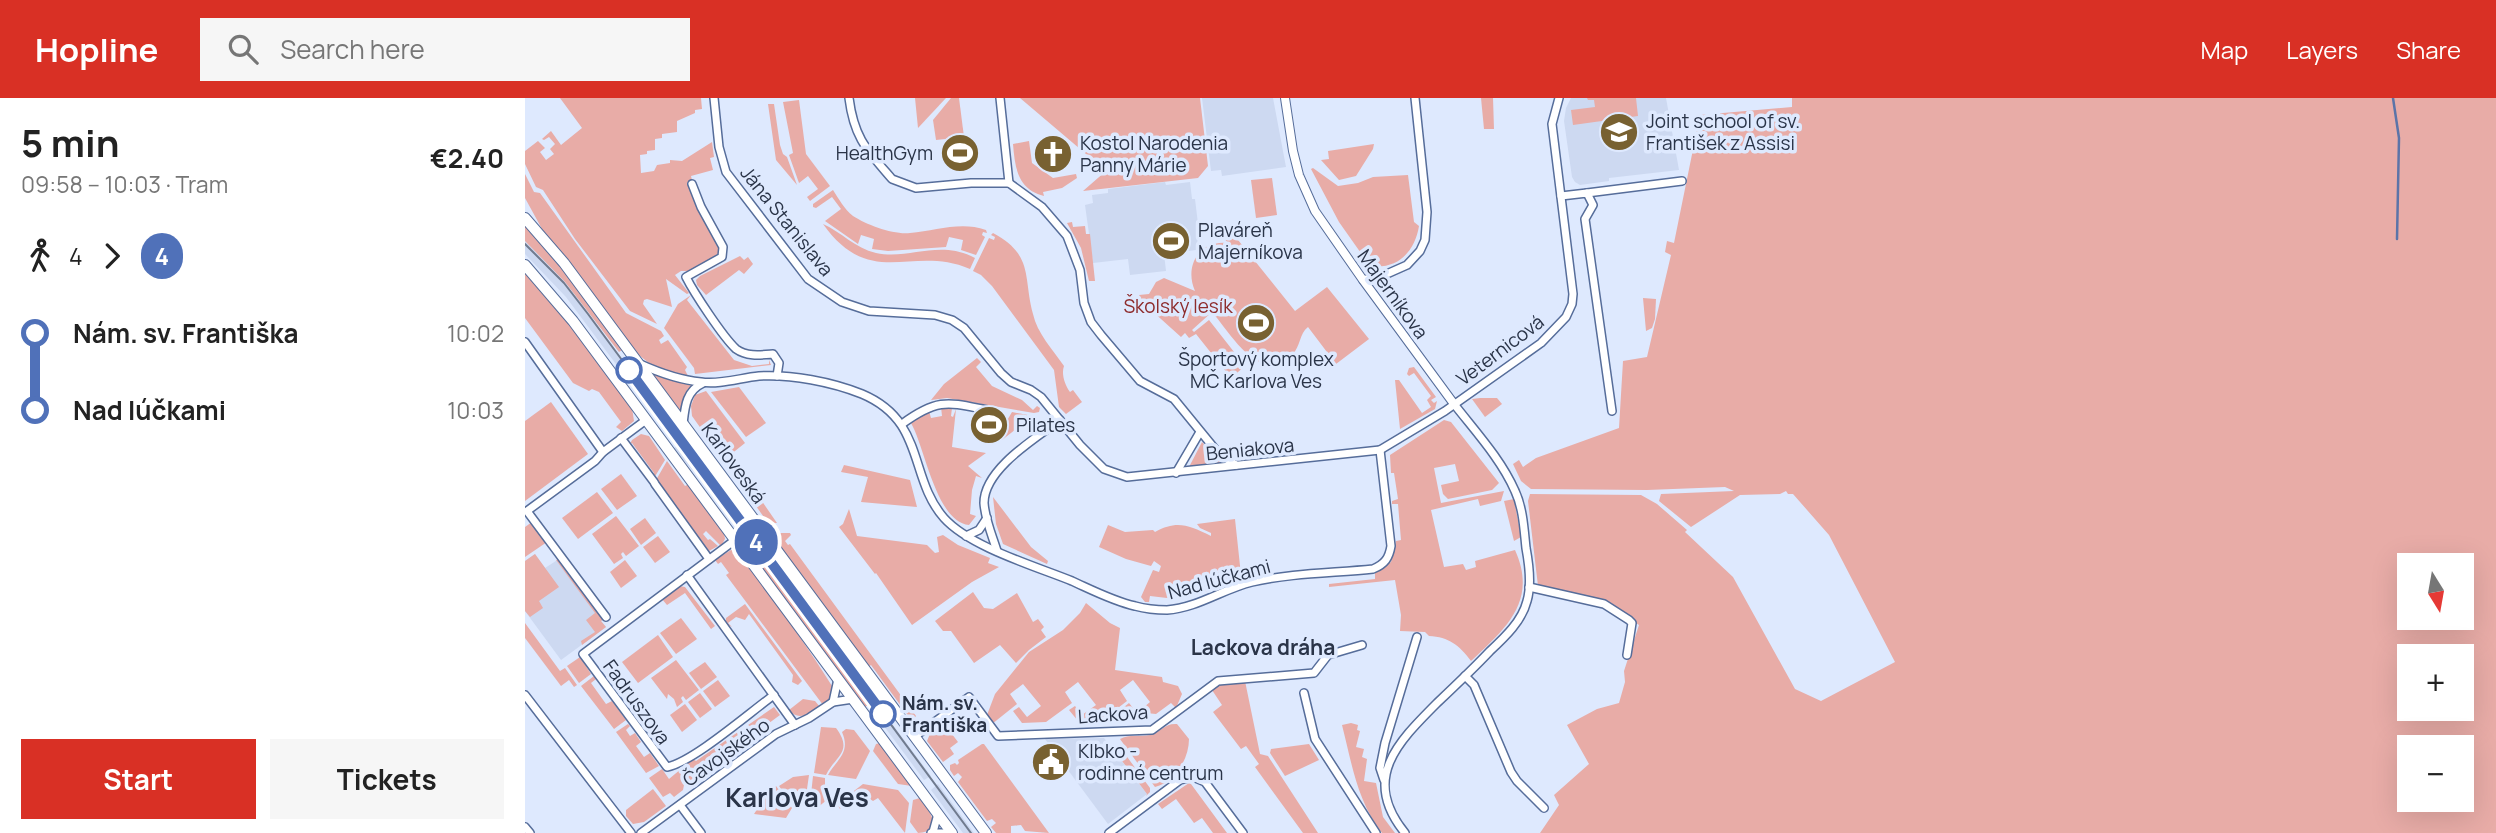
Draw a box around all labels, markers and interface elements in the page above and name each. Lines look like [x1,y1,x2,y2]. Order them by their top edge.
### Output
search box [200,18,690,81]
text: Hopline [35,27,158,72]
icon: search [224,30,262,68]
text: Search here [280,31,425,67]
text: Map [2201,33,2248,66]
text: Layers [2286,33,2358,66]
text: Share [2396,33,2461,66]
place label: Joint school of sv. František z Assisi [1646,108,1800,156]
school or university icon: Joint school of sv. František z Assisi [1598,111,1640,153]
text: 5 min [21,116,119,168]
place label: Kostol Narodenia Panny Márie [1080,130,1228,178]
sports icon: HealthGym [939,132,981,174]
church icon: Kostol Narodenia Panny Márie [1032,133,1074,175]
text: €2.40 [430,140,504,176]
place label: HealthGym [836,140,933,166]
street label: Jána Stanislava [734,160,840,282]
text: 09:58 – 10:03 · Tram [21,168,228,200]
place label: Plaváreň Majerníkova [1198,217,1303,265]
sports icon: Plaváreň Majerníkova [1150,220,1192,262]
icon: walk [21,237,59,275]
icon: forward [93,237,131,275]
text: 4 [155,239,169,272]
text: 4 [69,240,83,272]
street label: Majerníkova [1352,244,1434,344]
park label: Školský lesík [1123,293,1233,319]
sports icon: Športový komplex MČ Karlova Ves [1235,302,1277,344]
street label: Veternicová [1451,309,1549,391]
text: Nám. sv. Františka [73,315,299,351]
text: 10:02 [447,317,504,349]
place label: Športový komplex MČ Karlova Ves [1178,346,1334,394]
unlabelled marker [616,357,642,383]
text: Nad lúčkami [73,392,226,428]
text: 10:03 [447,394,504,426]
sports icon: Pilates [968,404,1010,446]
place label: Pilates [1016,412,1075,438]
street label: Karloveská [696,417,772,509]
street label: Beniakova [1205,431,1295,467]
line badge: 4 [733,519,779,565]
text: 4 [749,525,763,558]
street label: Nad lúčkami [1165,553,1273,605]
north arrow [2397,553,2475,630]
map controls [2397,553,2474,812]
district label: Lackova dráha [1191,633,1335,661]
button: + [2397,644,2474,721]
street label: Fadruszova [597,654,677,750]
place label: Nám. sv. Františka [902,690,987,738]
street label: Lackova [1077,699,1149,729]
marker: Nám. sv. Františka [870,701,896,727]
street label: Čavojského [677,712,775,792]
button: − [2397,735,2474,812]
place label: Klbko - rodinné centrum [1078,738,1223,786]
button: Start [21,739,256,819]
button: Tickets [270,739,504,819]
public building icon: Klbko - rodinné centrum [1030,741,1072,783]
district label: Karlova Ves [725,779,869,815]

